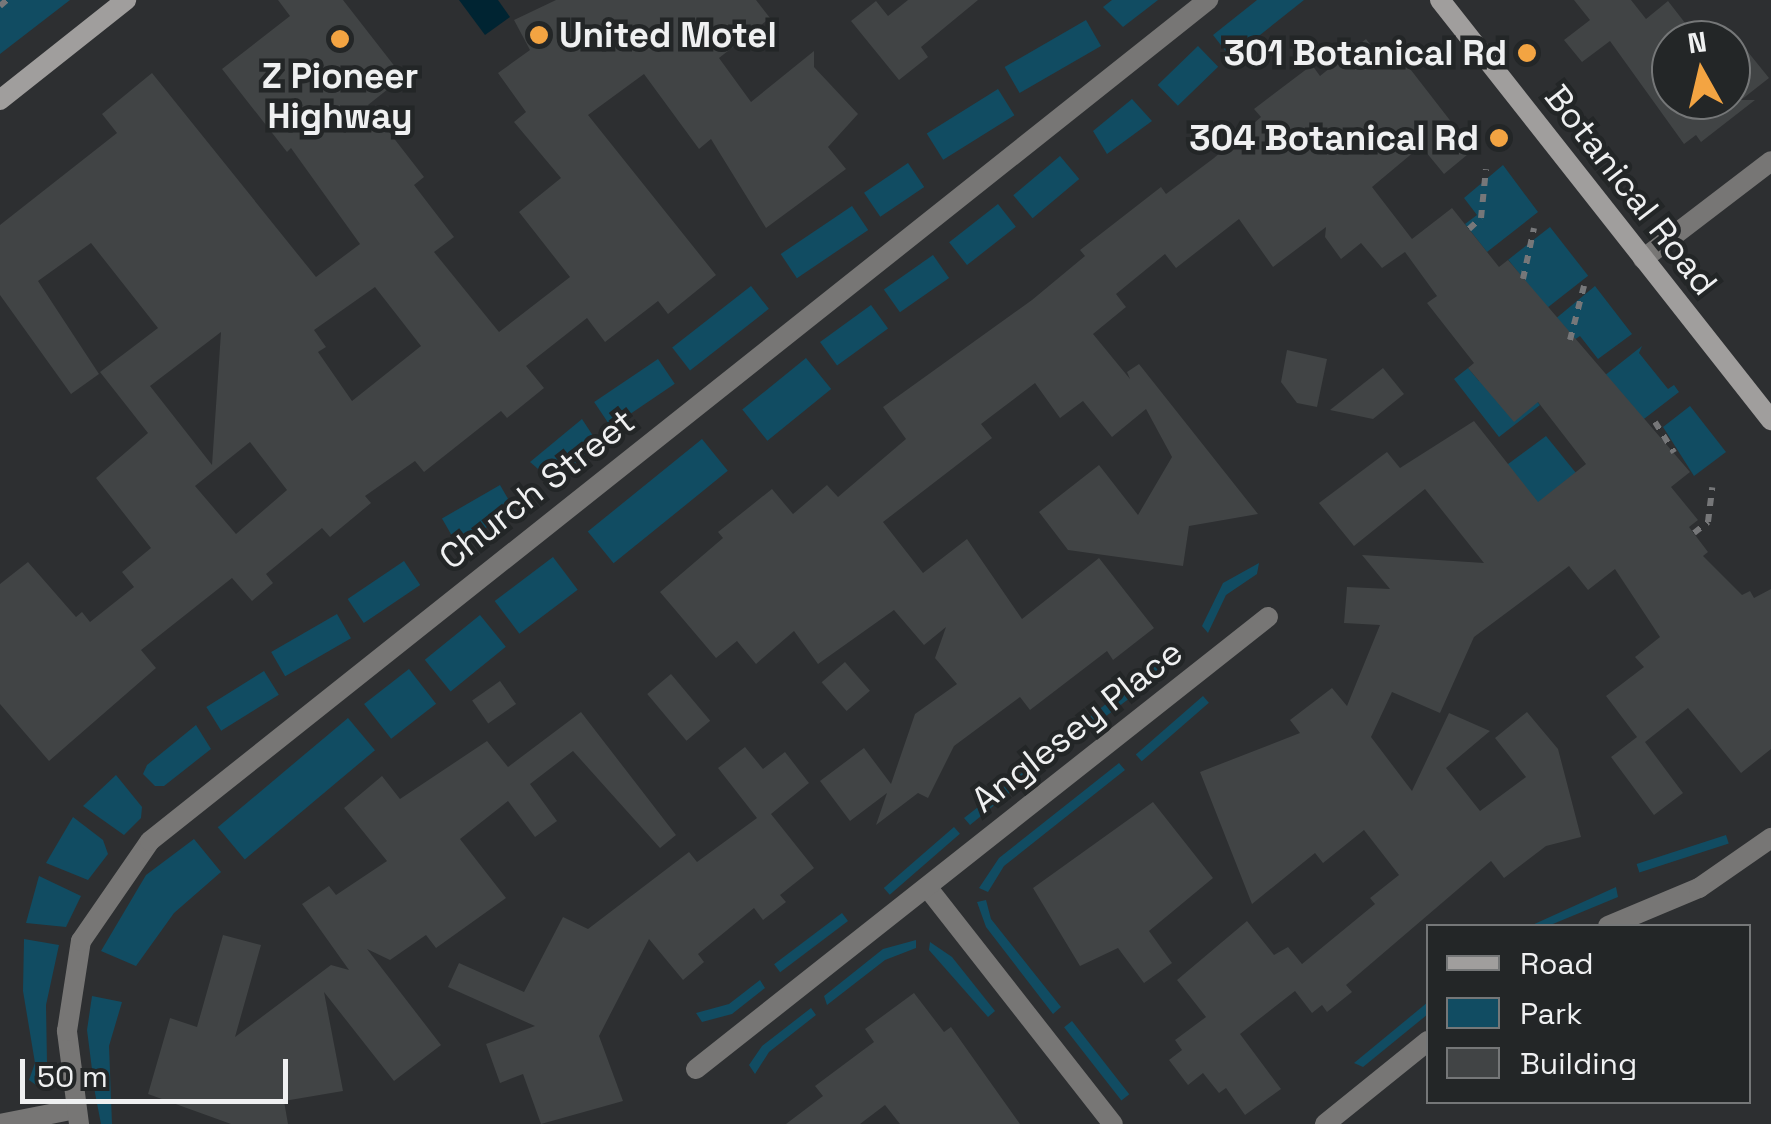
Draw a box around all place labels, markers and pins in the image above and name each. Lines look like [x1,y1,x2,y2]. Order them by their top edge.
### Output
place label: United Motel [559,14,777,56]
marker: United Motel [528,24,550,46]
marker: Z Pioneer Highway [329,28,351,50]
place label: 301 Botanical Rd [1224,32,1507,74]
marker: 301 Botanical Rd [1516,42,1538,64]
place label: Z Pioneer Highway [262,55,418,137]
place label: 304 Botanical Rd [1189,117,1479,159]
marker: 304 Botanical Rd [1488,127,1510,149]

